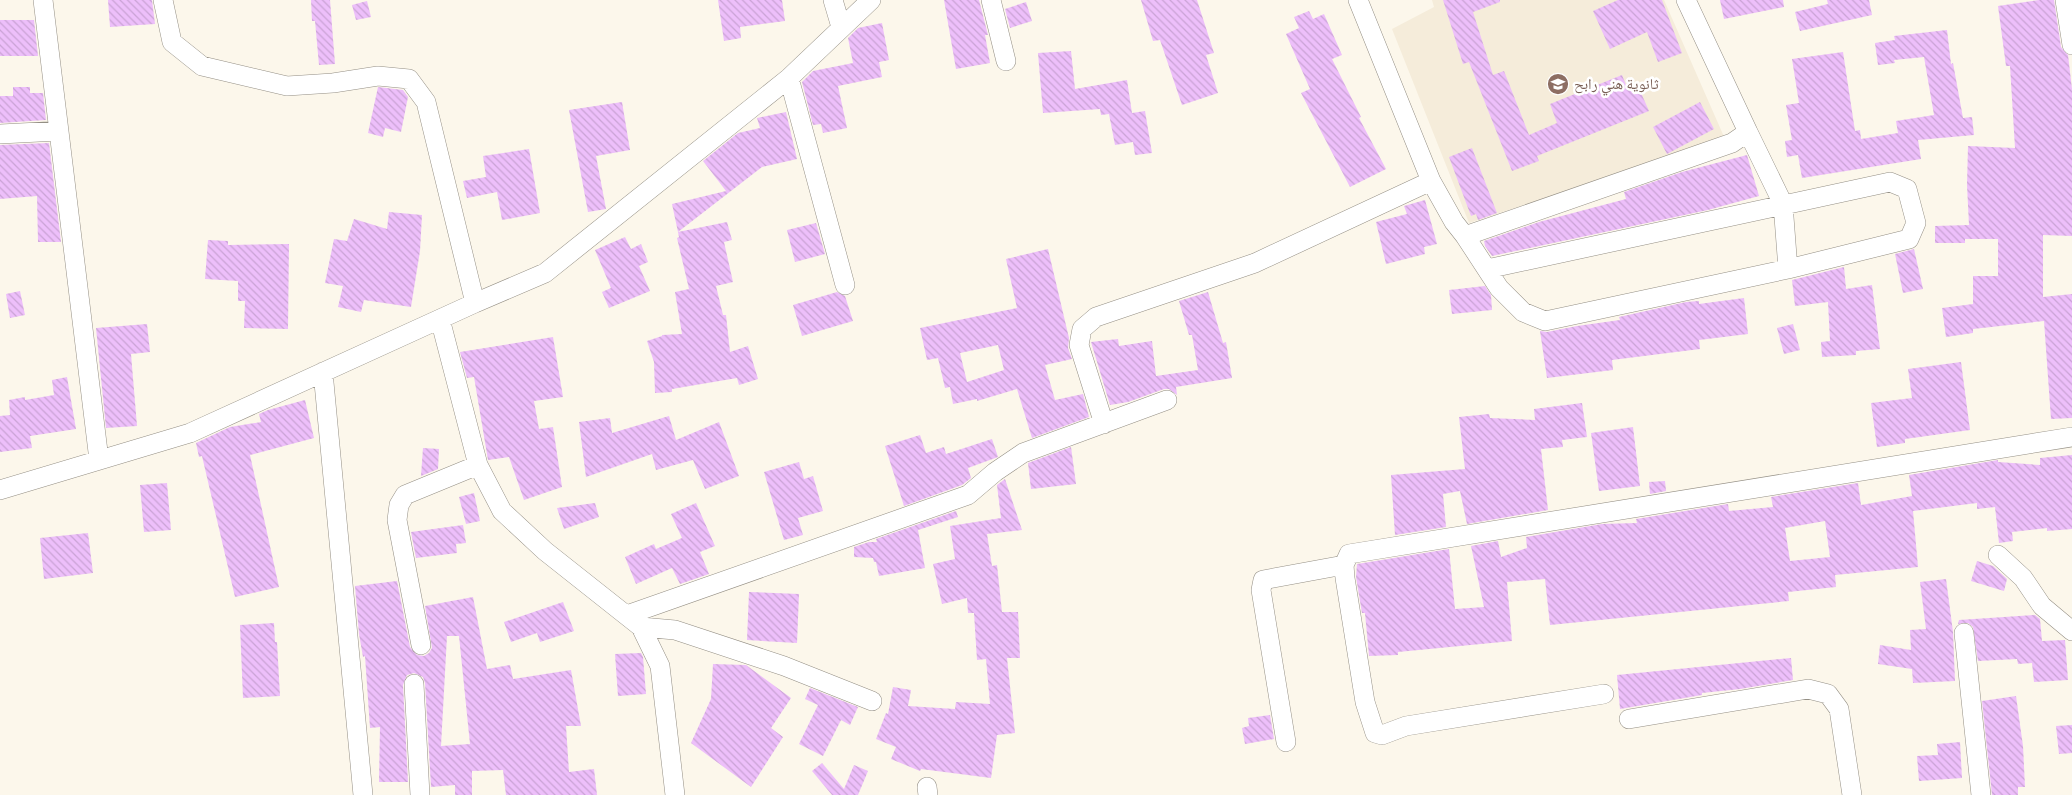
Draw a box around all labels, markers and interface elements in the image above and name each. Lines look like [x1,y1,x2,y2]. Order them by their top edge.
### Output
school or university icon: ثانوية هني رابح [1546,72,1570,96]
place label: ثانوية هني رابح [1574,75,1659,96]

